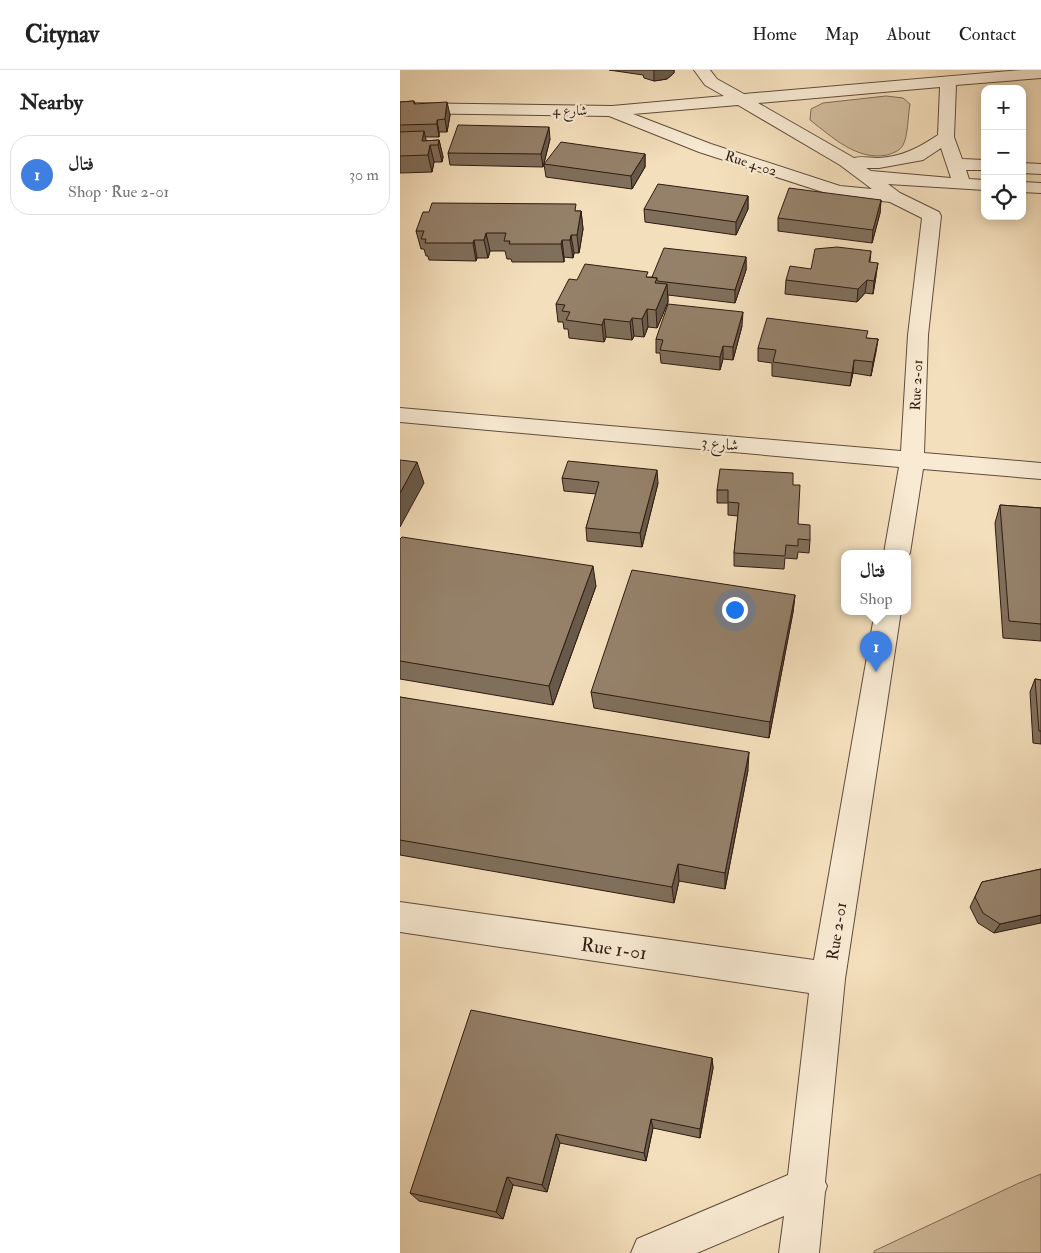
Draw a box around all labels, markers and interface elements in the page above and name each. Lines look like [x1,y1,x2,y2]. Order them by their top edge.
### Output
text: Citynav [25,19,99,50]
text: Home [752,23,797,46]
text: Map [825,23,859,46]
text: About [887,23,931,46]
text: Contact [959,23,1016,46]
map controls [981,85,1026,220]
button: + [981,85,1026,130]
text: Nearby [20,89,83,116]
street label: شارع 4 [552,102,588,122]
button: − [981,130,1026,175]
street label: Rue 4-02 [723,147,779,180]
text: فتال [68,152,94,176]
text: 1 [34,165,40,185]
text: 30 m [349,165,379,185]
button: locate [981,175,1026,220]
text: Shop · Rue 2-01 [68,182,169,202]
street label: Rue 2-01 [907,359,926,411]
street label: شارع 3 [700,432,739,459]
popup [841,550,911,615]
text: فتال [859,559,886,583]
text: Shop [859,589,893,609]
your location [722,597,748,623]
pin: 1 [860,631,892,672]
street label: Rue 2-01 [823,901,851,962]
street label: Rue 1-01 [579,932,648,965]

